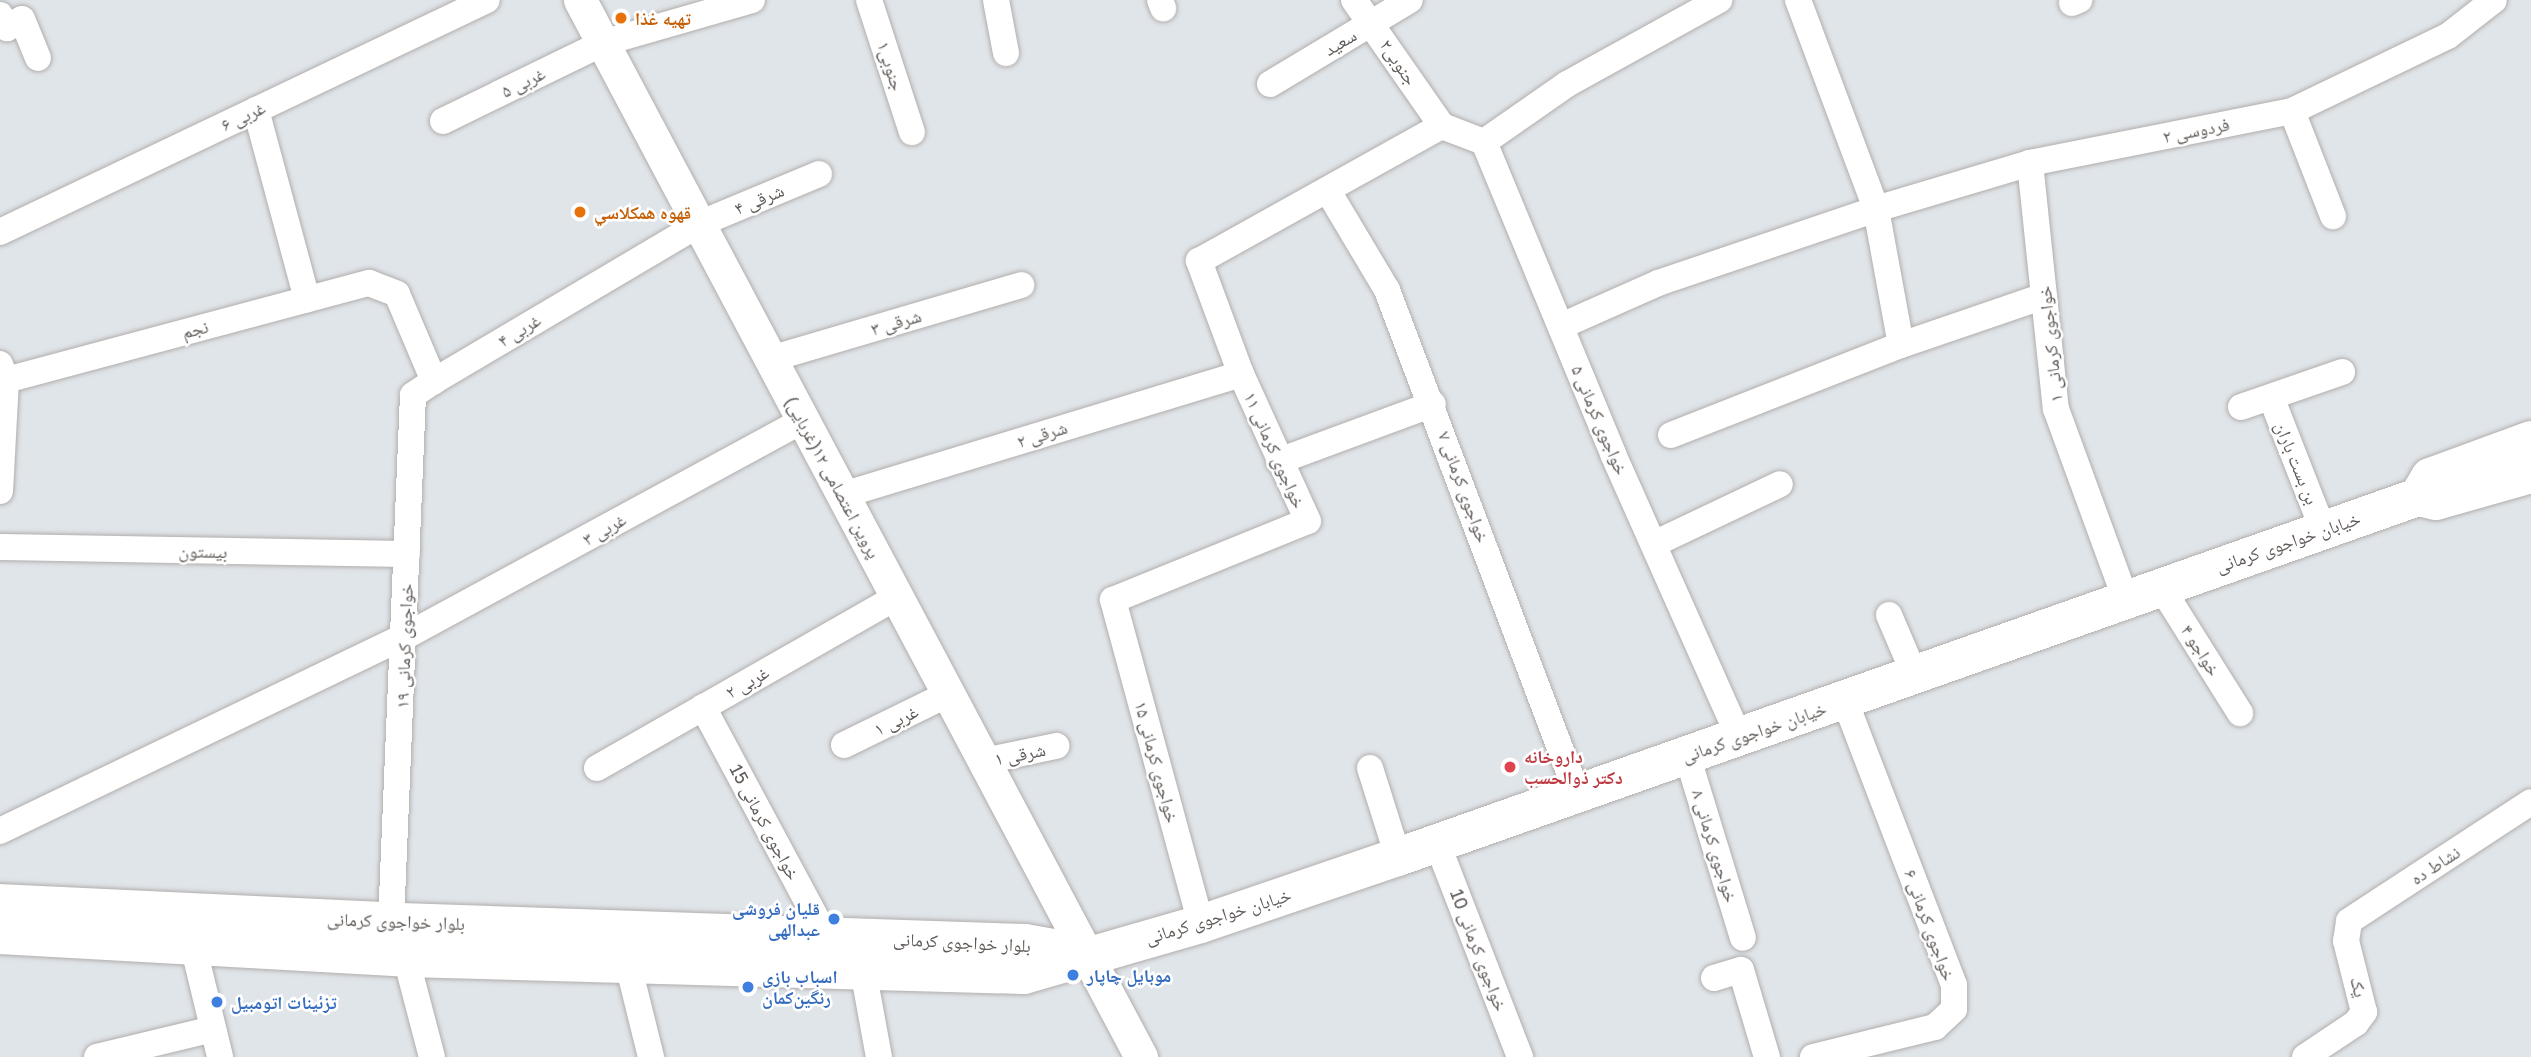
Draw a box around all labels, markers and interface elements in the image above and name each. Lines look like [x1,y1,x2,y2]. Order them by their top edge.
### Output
place label: تهیه غذا [635,7,691,29]
marker: تهیه غذا [613,10,629,26]
street label: سعید [1320,24,1360,60]
street label: جنوبی۲ [1376,35,1422,89]
street label: جنوبی۱ [873,39,909,93]
street label: غربی ۵ [497,62,549,102]
street label: غربی ۶ [217,96,269,136]
street label: فردوسی ۲ [2161,113,2231,147]
street label: شرقی ۴ [731,179,787,219]
place label: قهوه همكلاسي [594,201,691,223]
marker: قهوه همكلاسي [572,204,588,220]
street label: خواجوی کرمانی ۱ [2033,285,2067,403]
street label: شرقی ۳ [868,305,924,339]
street label: غربی ۴ [494,309,544,351]
street label: نجم [179,315,211,343]
street label: خواجوی کرمانی ۵ [1567,362,1633,478]
street label: خواجوی کرمانی ۱۱ [1240,388,1310,512]
street label: پروین اعتصامی ۱۲(غربایی) [781,392,885,562]
street label: شرقی ۲ [1014,416,1070,452]
street label: بن بست باران [2271,418,2323,508]
street label: خواجوی کرمانی ۷ [1434,428,1494,546]
street label: خیابان خواجوی کرمانی [2213,507,2363,577]
street label: غربی ۳ [579,508,629,550]
street label: بیستون [178,540,228,562]
street label: خواجوی کرمانی ۱۹ [391,583,417,709]
street label: خواجو ۴ [2177,620,2225,680]
street label: غربی ۲ [722,661,772,703]
street label: خیابان خواجوی کرمانی [1679,697,1829,767]
street label: خواجوی کرمانی ۱۵ [1130,699,1184,825]
street label: غربی ۱ [870,700,922,740]
street label: شرقی ۱ [993,738,1047,770]
place label: داروخانه دکتر ذوالحسب [1524,746,1623,788]
marker: داروخانه دکتر ذوالحسب [1502,759,1518,775]
street label: خواجوی کرمانی 15 [725,760,805,884]
street label: خواجوی کرمانی ۸ [1688,787,1742,905]
street label: نشاط ده [2406,841,2464,889]
street label: خواجوی کرمانی ۶ [1900,866,1960,984]
street label: خیابان خواجوی کرمانی [1142,884,1294,948]
street label: خواجوی کرمانی 10 [1446,886,1512,1014]
place label: قلیان فروشی عبدالهی [732,898,820,940]
street label: بلوار خواجوی کرمانی [327,908,465,934]
marker: قلیان فروشی عبدالهی [826,911,842,927]
street label: بلوار خواجوی کرمانی [893,928,1031,956]
place label: موبایل چاپار [1087,964,1171,986]
place label: اسباب بازی رنگین‌کمان [762,966,838,1009]
marker: موبایل چاپار [1065,967,1081,983]
street label: یک [2346,975,2372,999]
marker: اسباب بازی رنگین‌کمان [740,979,756,995]
place label: تزئینات اتومبیل [231,991,337,1013]
marker: تزئینات اتومبیل [209,994,225,1010]

